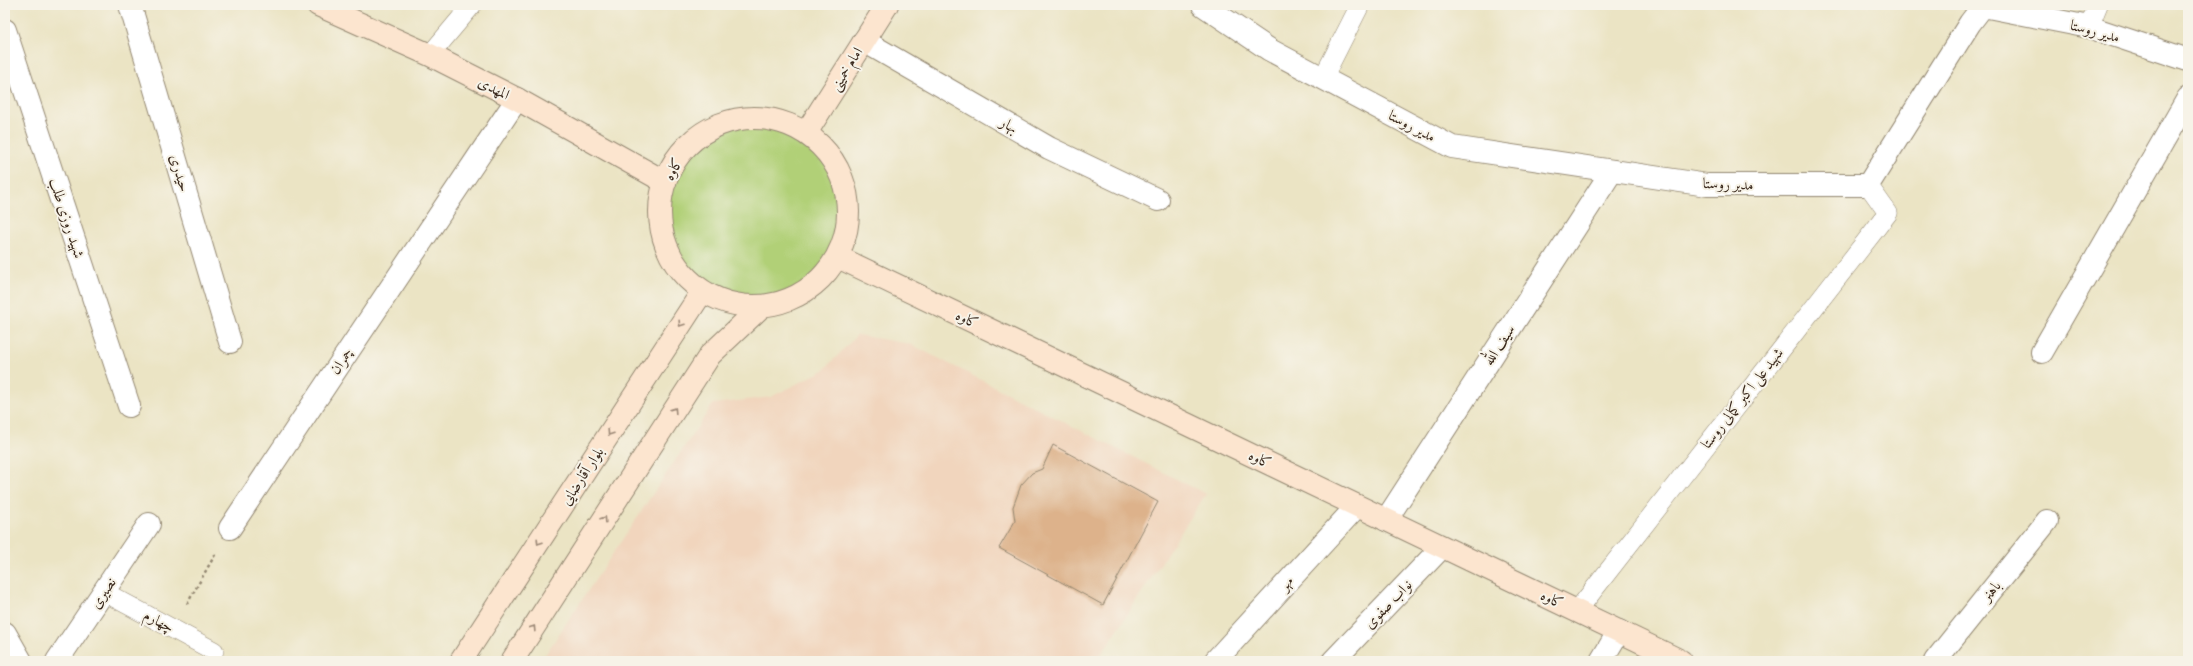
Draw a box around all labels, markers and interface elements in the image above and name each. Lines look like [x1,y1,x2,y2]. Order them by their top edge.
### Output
street label: مدیر روستا [2068,16,2122,47]
street label: امام خمینی [826,44,870,96]
street label: المهدی [475,72,513,104]
street label: مدیر روستا [1385,106,1439,147]
street label: بهار [995,112,1021,138]
street label: حیدری [165,152,194,194]
street label: کاوه [660,155,687,184]
street label: مدیر روستا [1702,174,1754,195]
street label: شهید روزی طلب [45,176,88,261]
street label: کاوه [952,306,981,333]
one-way arrow [678,320,686,327]
street label: سیف الله [1477,320,1520,369]
street label: چمران [326,344,357,378]
street label: شهید علی اکبر کمالی روستا [1697,344,1789,453]
one-way arrow [670,407,677,414]
one-way arrow [607,429,615,436]
street label: بلوار آقارضایی [557,443,608,509]
street label: کاوه [1245,446,1274,473]
one-way arrow [599,516,607,523]
one-way arrow [536,538,544,545]
street label: مهر [1274,572,1298,596]
street label: نصیری [86,574,121,612]
street label: نواب صفوی [1360,576,1417,633]
street label: باهنر [1976,577,2006,607]
street label: کاوه [1537,586,1566,613]
street label: چهارم [139,606,177,640]
one-way arrow [529,625,536,632]

